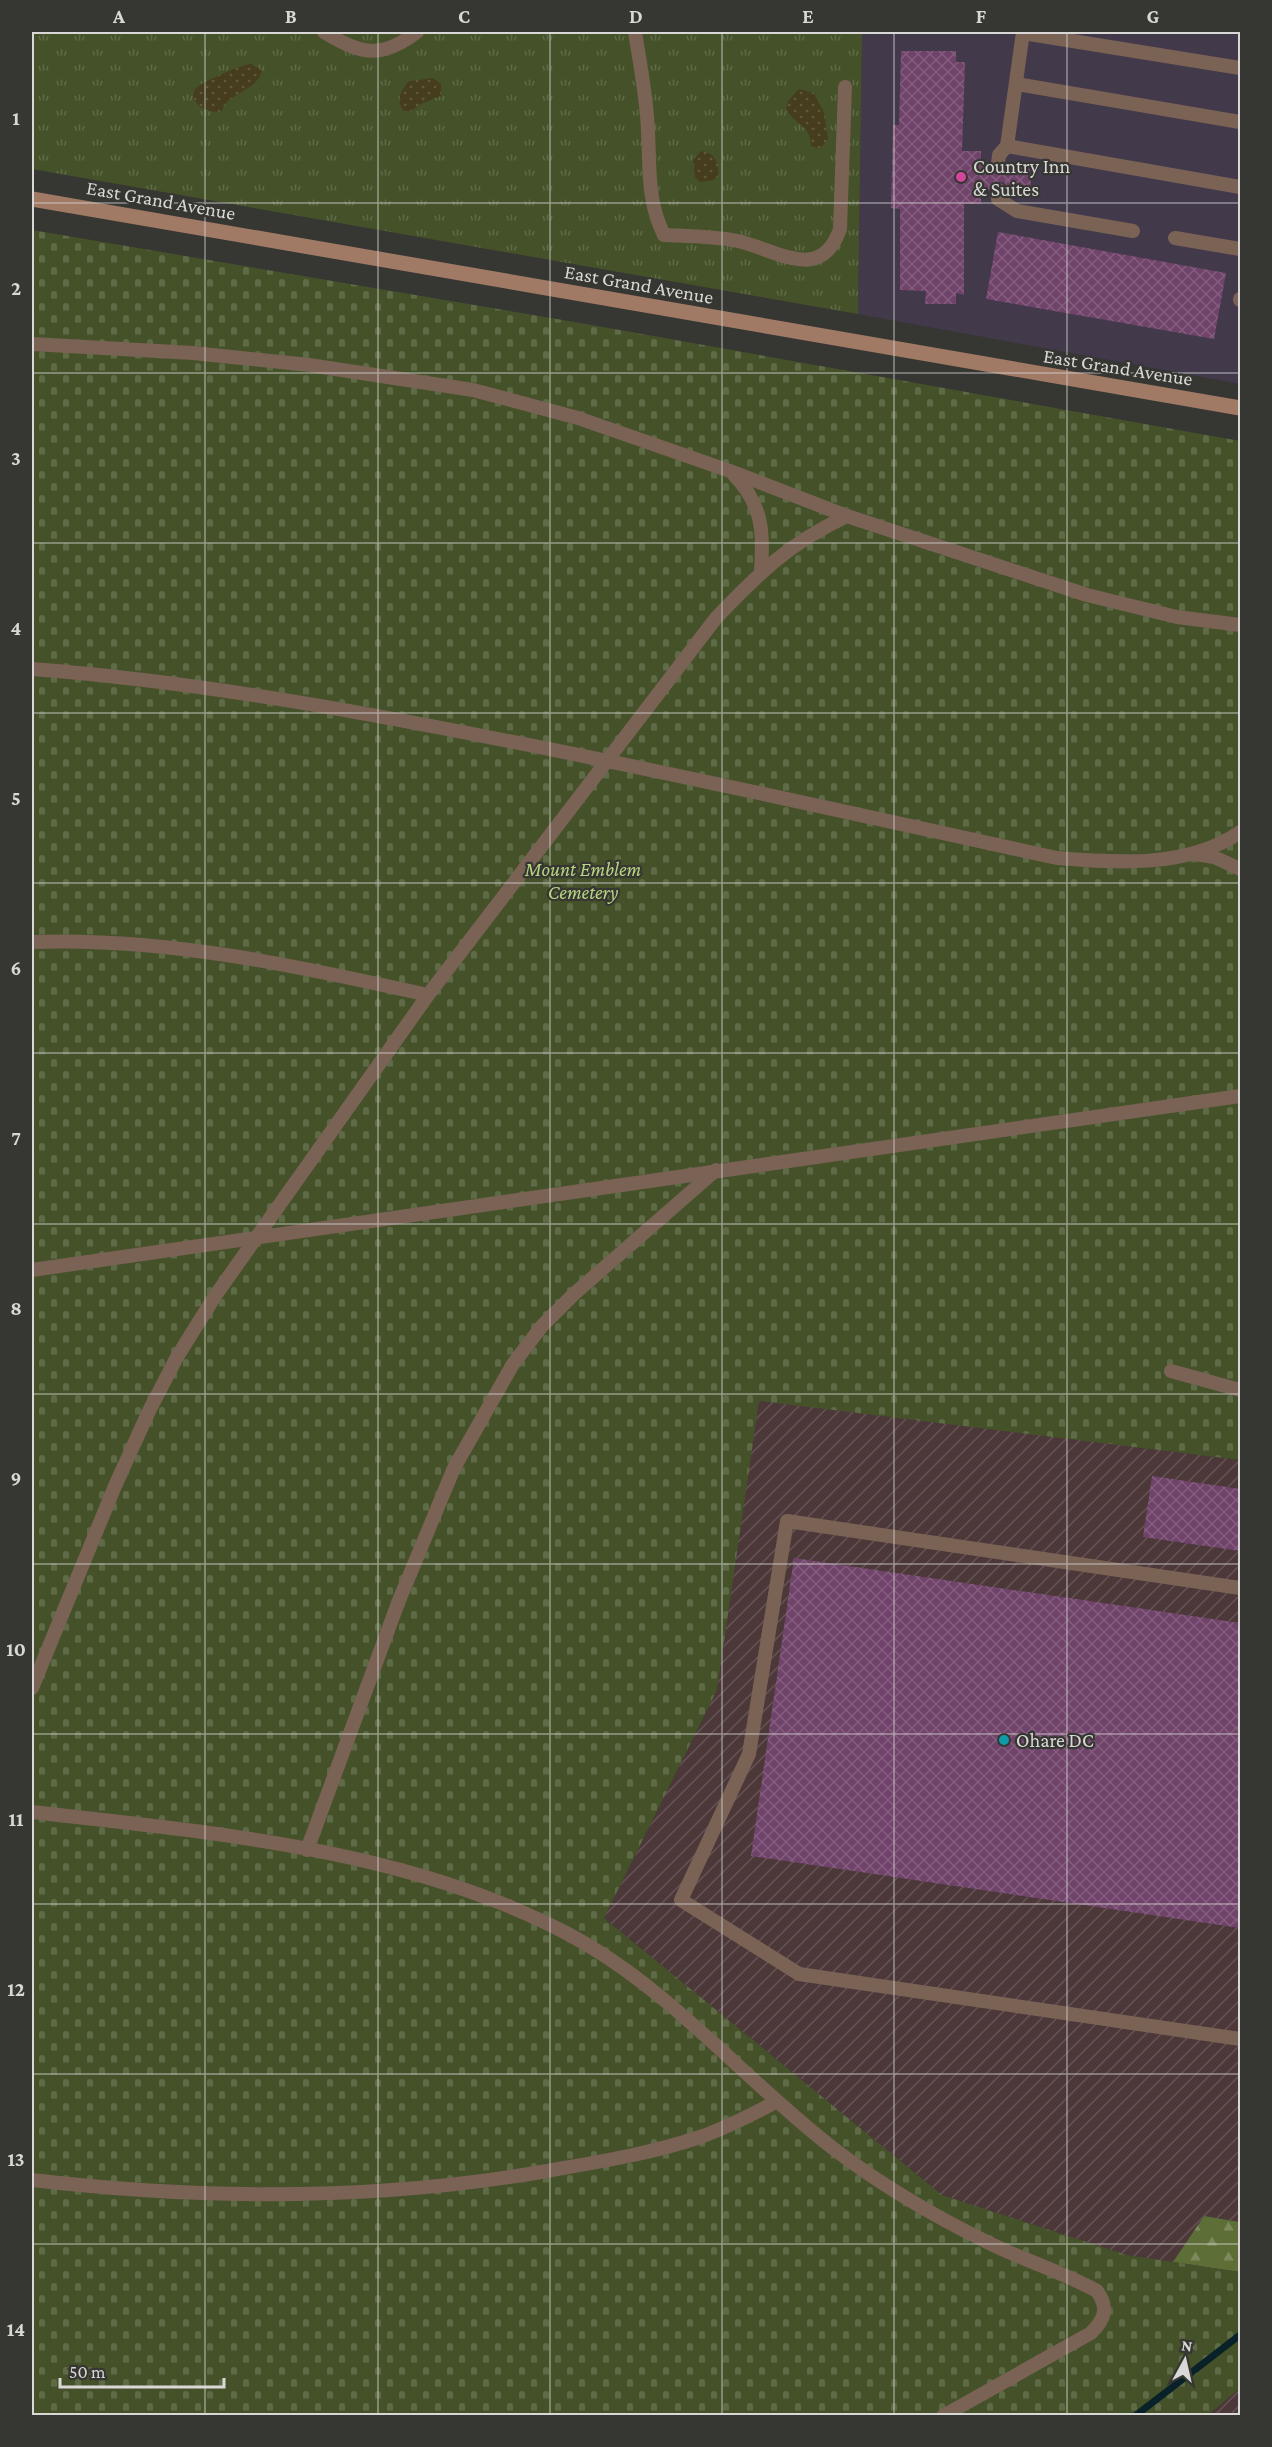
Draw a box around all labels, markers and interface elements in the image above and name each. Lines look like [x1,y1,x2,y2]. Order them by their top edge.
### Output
text: A [112,5,126,27]
text: B [285,5,297,27]
text: C [458,5,470,27]
text: D [629,5,643,27]
text: E [802,5,814,27]
text: F [976,5,987,27]
text: G [1147,5,1160,27]
text: 1 [12,107,20,129]
place label: Country Inn & Suites [973,155,1071,200]
marker: Country Inn & Suites [954,170,968,184]
street label: East Grand Avenue [85,176,237,224]
street label: East Grand Avenue [563,260,715,308]
text: 2 [11,277,21,299]
street label: East Grand Avenue [1042,344,1194,390]
text: 3 [11,447,21,469]
text: 4 [11,617,22,639]
text: 5 [11,787,21,809]
park label: Mount Emblem Cemetery [524,858,641,904]
text: 6 [11,957,21,979]
text: 7 [11,1127,21,1149]
text: 8 [10,1297,22,1319]
text: 9 [11,1467,21,1489]
text: 10 [6,1638,26,1660]
place label: Ohare DC [1016,1729,1094,1751]
marker: Ohare DC [997,1733,1011,1747]
text: 11 [9,1808,24,1830]
text: 12 [7,1978,25,2000]
text: 13 [7,2148,25,2170]
text: 14 [7,2318,25,2340]
north arrow [1155,2330,1215,2390]
text: N [1180,2336,1194,2355]
scale bar [60,2351,224,2389]
text: 50 m [69,2362,106,2382]

